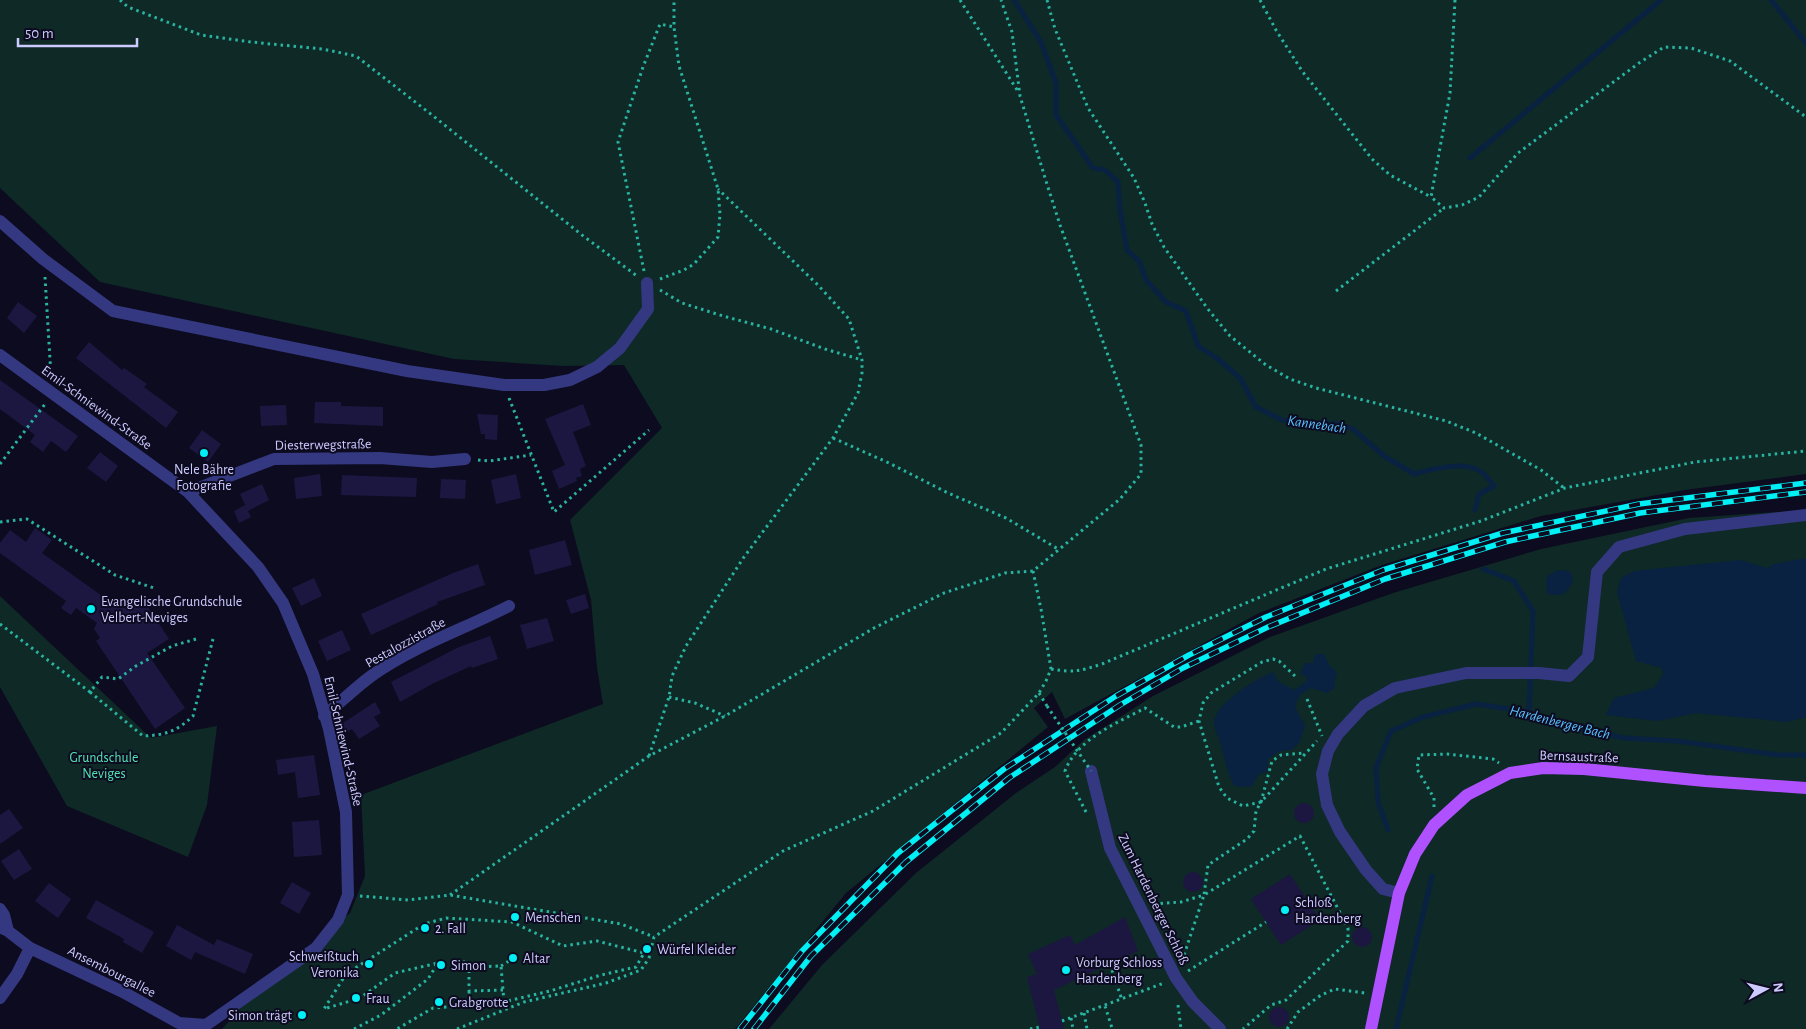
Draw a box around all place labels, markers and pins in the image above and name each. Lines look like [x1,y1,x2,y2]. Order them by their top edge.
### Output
marker: Nele Bähre Fotografie [198,447,210,459]
place label: Nele Bähre Fotografie [174,463,234,493]
place label: Evangelische Grundschule Velbert-Neviges [101,595,242,625]
marker: Evangelische Grundschule Velbert-Neviges [85,603,97,615]
place label: Schloß Hardenberg [1295,896,1361,926]
marker: Schloß Hardenberg [1279,904,1291,916]
marker: Menschen [509,911,521,923]
place label: Menschen [525,911,581,925]
marker: 2. Fall [419,922,431,934]
place label: 2. Fall [435,922,466,936]
marker: Würfel Kleider [641,943,653,955]
place label: Würfel Kleider [657,943,736,957]
place label: Schweißtuch Veronika [289,950,360,980]
marker: Altar [507,952,519,964]
place label: Altar [523,952,550,966]
place label: Vorburg Schloss Hardenberg [1076,956,1162,986]
marker: Schweißtuch Veronika [363,958,375,970]
marker: Simon [435,959,447,971]
place label: Simon [451,959,486,973]
marker: Vorburg Schloss Hardenberg [1060,964,1072,976]
marker: Frau [350,992,362,1004]
place label: Frau [366,992,390,1006]
marker: Grabgrotte [433,996,445,1008]
place label: Grabgrotte [449,996,509,1010]
place label: Simon trägt [228,1009,293,1023]
marker: Simon trägt [296,1009,308,1021]

